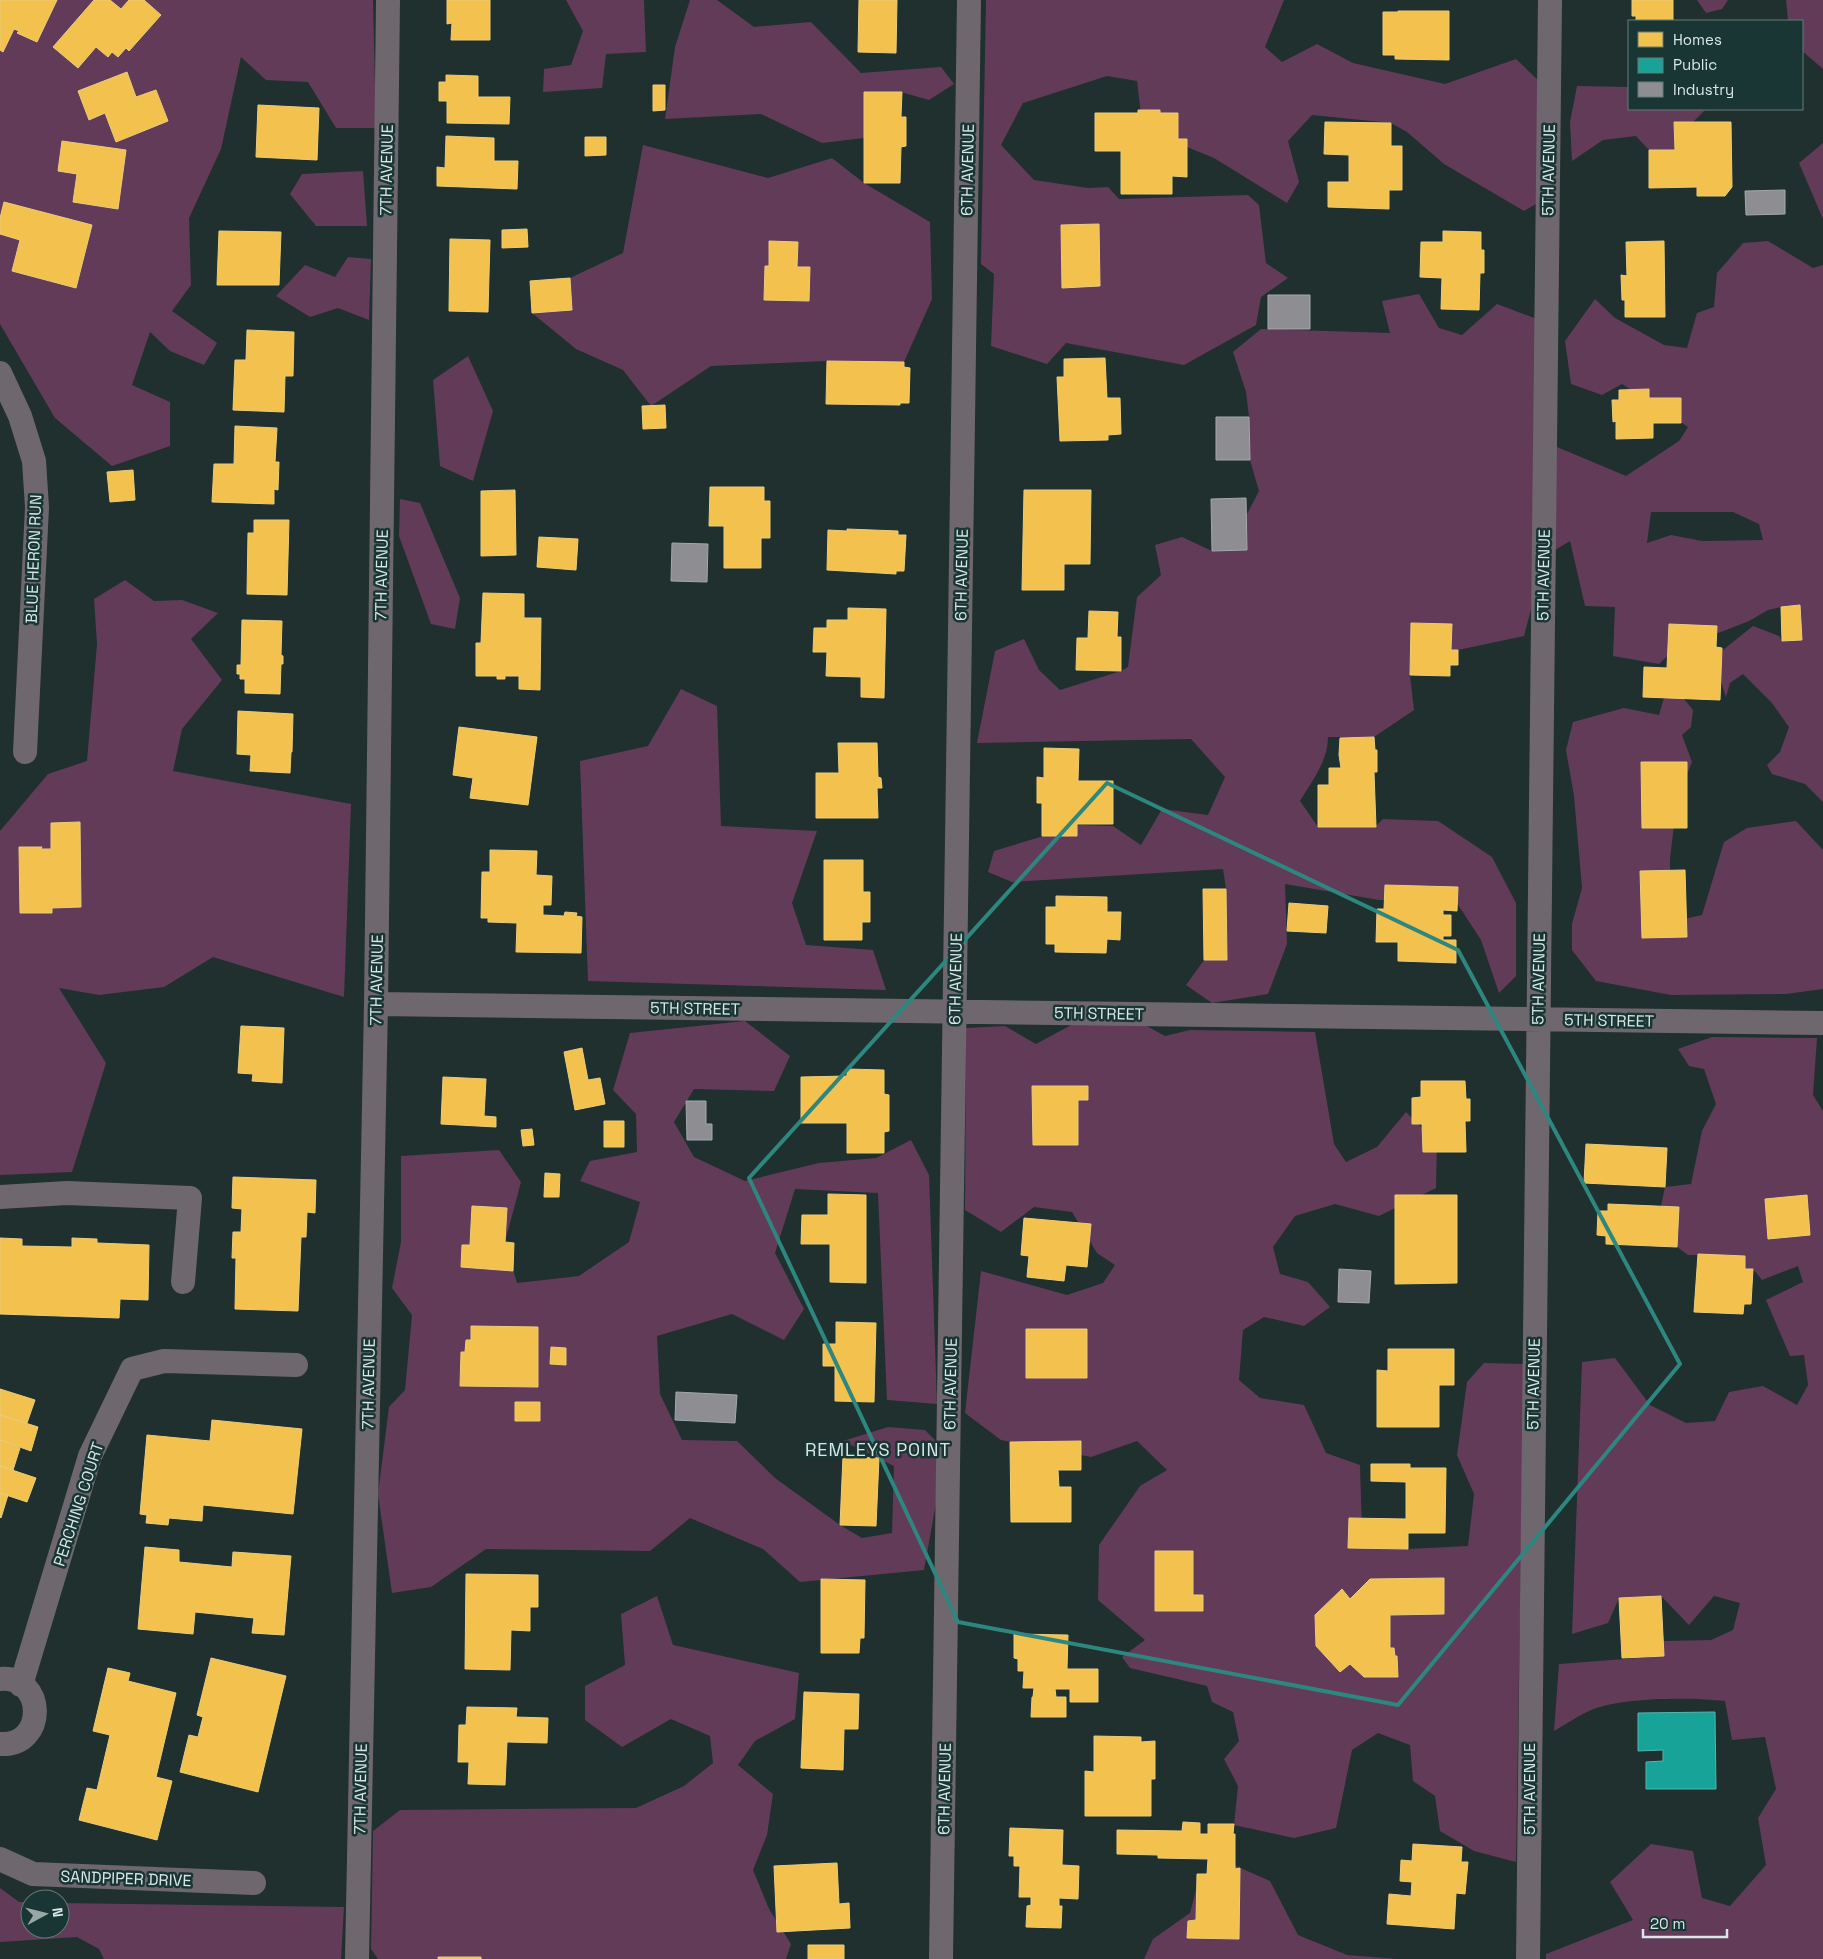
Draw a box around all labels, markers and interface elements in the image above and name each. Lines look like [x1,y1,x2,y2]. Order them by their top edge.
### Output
legend [1628,20,1803,110]
text: Homes [1673,30,1722,49]
text: Public [1673,55,1717,74]
text: Industry [1673,80,1734,99]
street label: 7TH AVENUE [375,124,398,216]
street label: 6TH AVENUE [956,124,979,216]
street label: 5TH AVENUE [1537,124,1560,216]
street label: BLUE HERON RUN [21,494,46,624]
street label: 7TH AVENUE [370,529,393,621]
street label: 6TH AVENUE [950,529,973,621]
street label: 5TH AVENUE [1532,529,1555,621]
street label: 6TH AVENUE [944,933,967,1025]
street label: 5TH AVENUE [1527,933,1550,1025]
street label: 7TH AVENUE [365,934,388,1026]
street label: 5TH STREET [650,997,740,1020]
street label: 5TH STREET [1054,1002,1144,1025]
street label: 5TH STREET [1564,1009,1654,1032]
street label: 7TH AVENUE [357,1338,380,1430]
street label: 6TH AVENUE [939,1338,962,1430]
street label: 5TH AVENUE [1522,1338,1545,1430]
district label: REMLEYS POINT [805,1438,951,1461]
street label: PERCHING COURT [48,1439,108,1569]
street label: 7TH AVENUE [349,1743,372,1835]
street label: 6TH AVENUE [933,1743,956,1835]
street label: 5TH AVENUE [1519,1743,1540,1835]
street label: SANDPIPER DRIVE [60,1866,192,1891]
north arrow [20,1889,70,1939]
scale bar [1643,1906,1727,1938]
text: N [48,1907,67,1918]
text: 20 m [1650,1914,1685,1933]

